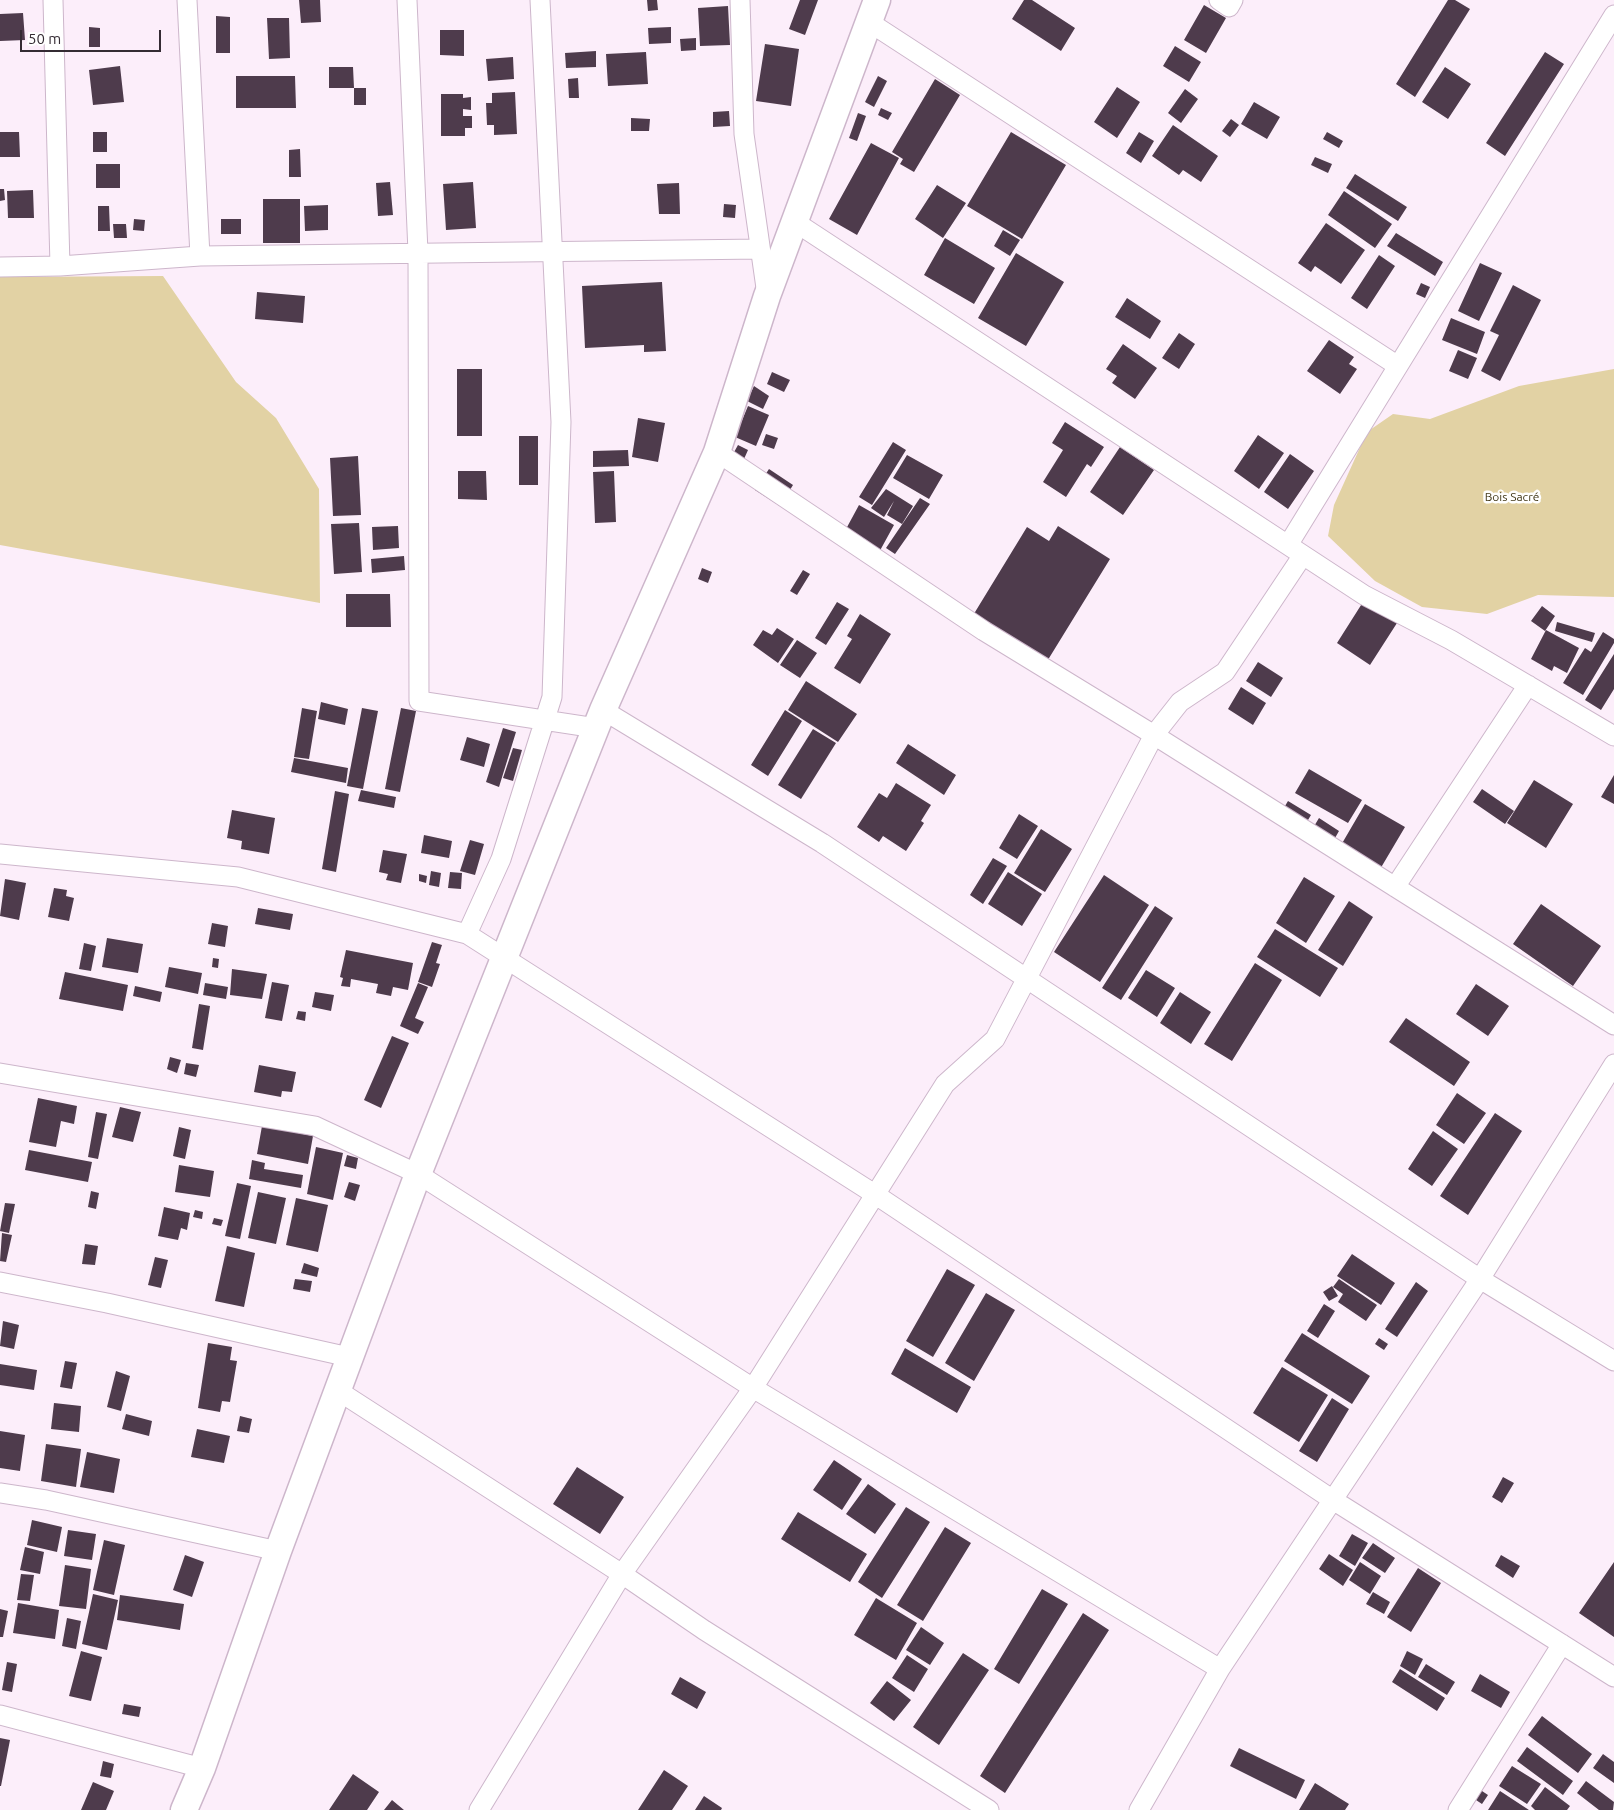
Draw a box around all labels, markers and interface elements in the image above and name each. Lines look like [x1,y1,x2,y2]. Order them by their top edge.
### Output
scale bar [22,20,164,52]
text: 50 m [28,30,61,47]
park label: Bois Sacré [1485,490,1539,504]

